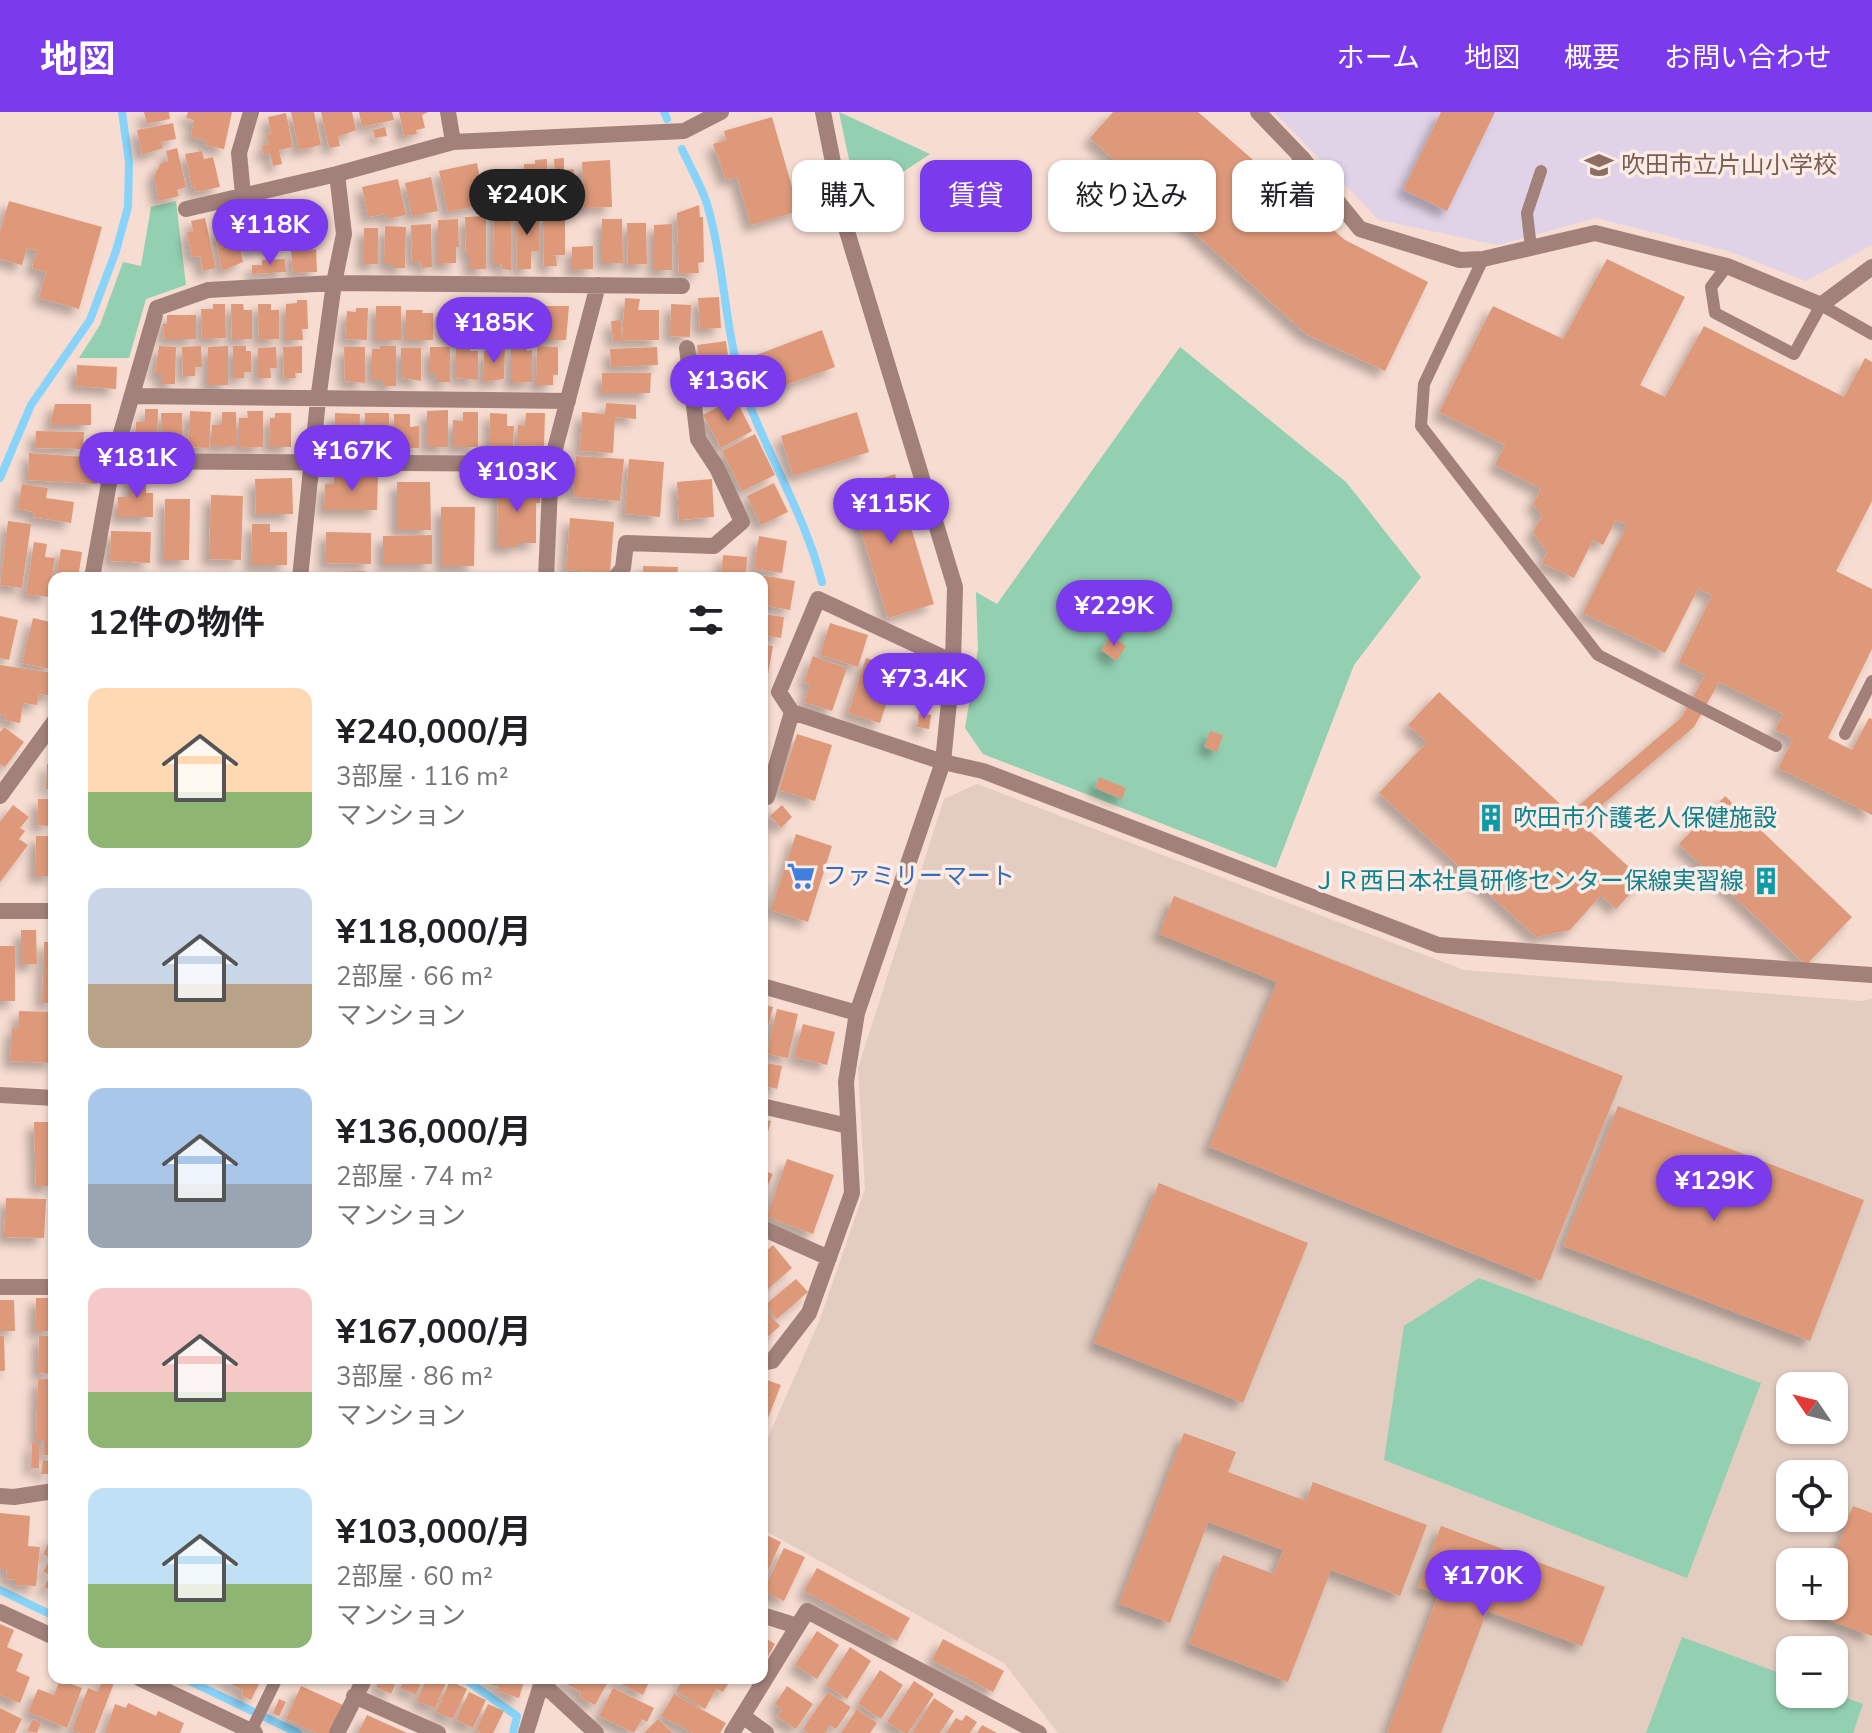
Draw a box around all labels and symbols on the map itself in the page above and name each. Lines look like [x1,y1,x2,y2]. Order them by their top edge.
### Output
place label: 吹田市立片山小学校 [1621,149,1837,181]
school or university icon: 吹田市立片山小学校 [1584,150,1614,180]
pin: ¥240K [471,169,583,237]
pin: ¥118K [214,199,326,267]
pin: ¥185K [438,297,550,365]
pin: ¥136K [672,355,784,423]
pin: ¥167K [296,425,408,493]
pin: ¥181K [81,432,193,500]
pin: ¥103K [461,446,573,514]
pin: ¥115K [835,478,947,546]
pin: ¥229K [1058,580,1170,648]
pin: ¥73.4K [859,653,989,721]
place label: 吹田市介護老人保健施設 [1513,802,1777,834]
building icon: 吹田市介護老人保健施設 [1476,803,1506,833]
place label: ファミリーマート [823,860,1015,892]
supermarket icon: ファミリーマート [786,861,816,891]
place label: ＪＲ西日本社員研修センター保線実習線 [1312,865,1744,897]
building icon: ＪＲ西日本社員研修センター保線実習線 [1751,866,1781,896]
pin: ¥129K [1658,1155,1770,1223]
north arrow [1776,1372,1848,1444]
pin: ¥170K [1427,1550,1539,1618]

